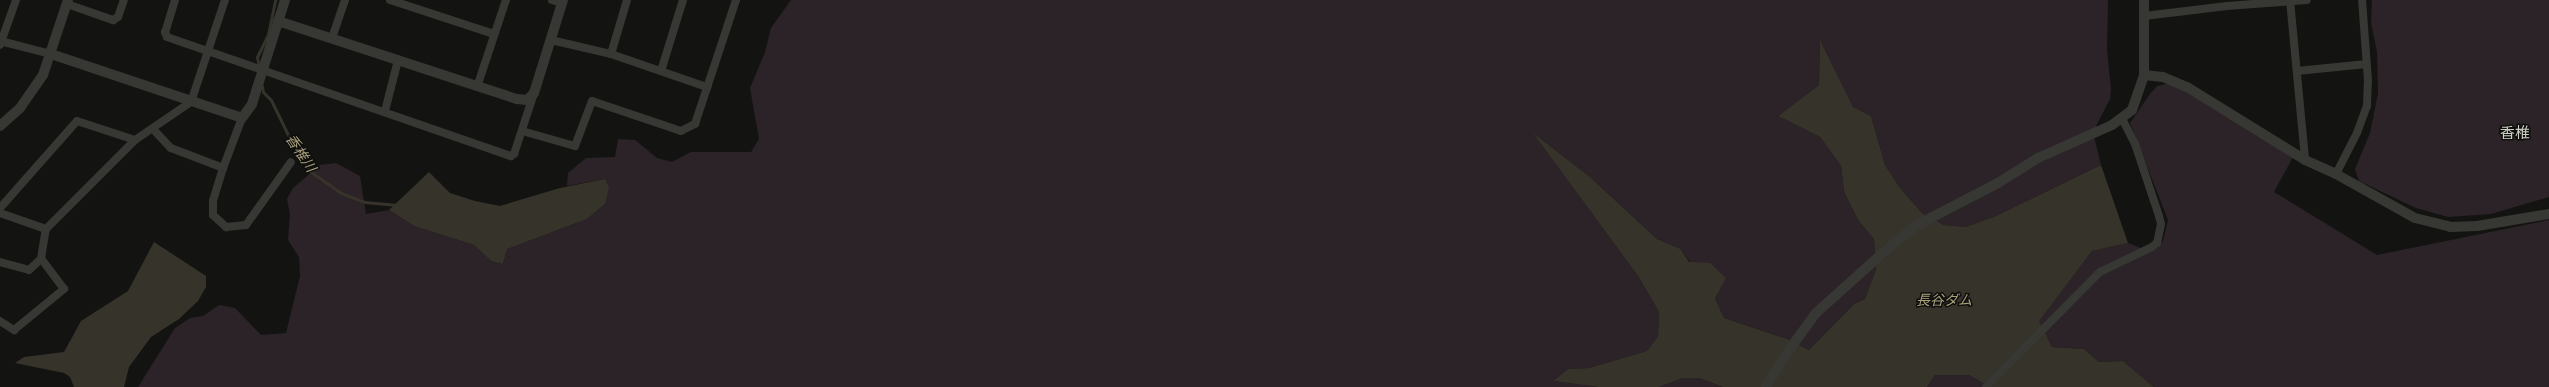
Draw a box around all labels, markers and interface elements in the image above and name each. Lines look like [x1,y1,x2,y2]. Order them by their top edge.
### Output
district label: 香椎 [2500,124,2530,142]
water label: 香椎川 [282,131,320,175]
water label: 長谷ダム [1916,292,1972,308]

